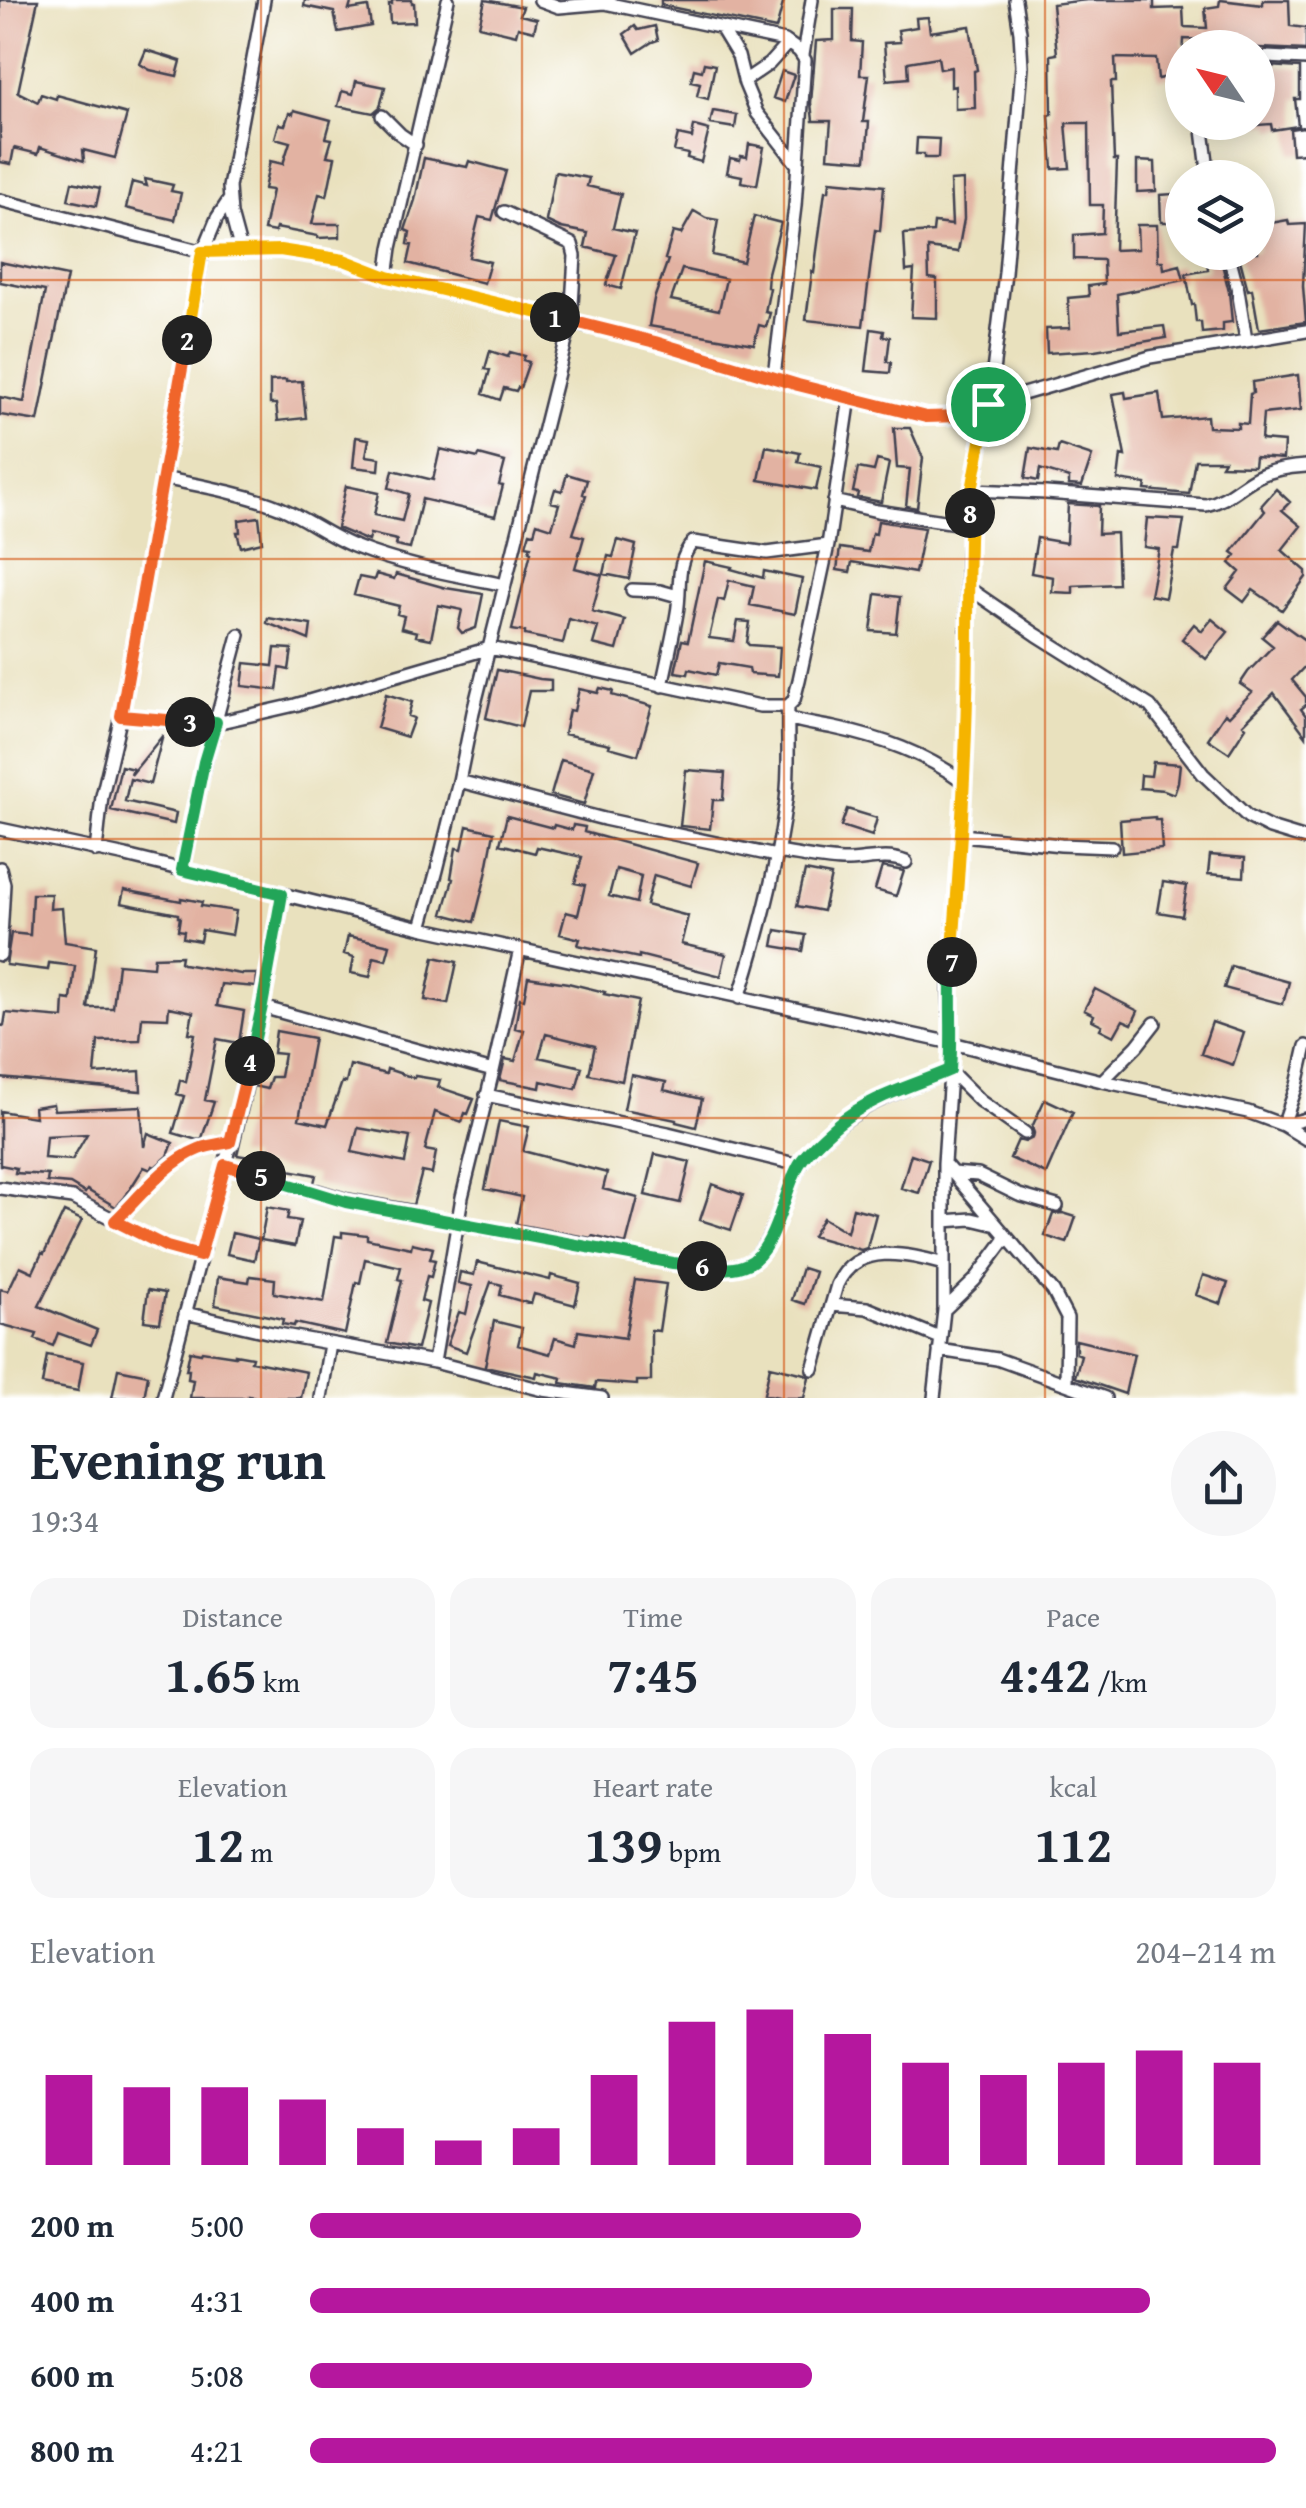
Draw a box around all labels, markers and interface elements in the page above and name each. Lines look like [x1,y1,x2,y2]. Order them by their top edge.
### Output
north arrow [1165,30,1275,140]
map controls [1165,30,1275,270]
button: layers [1165,160,1275,270]
pin: 1 [530,292,580,342]
text: 1 [548,296,562,337]
pin: 2 [162,315,212,365]
text: 2 [180,319,194,360]
pin [946,362,1031,447]
icon: arrive [961,377,1016,432]
pin: 8 [945,488,995,538]
text: 8 [963,492,977,533]
pin: 3 [165,697,215,747]
text: 3 [183,701,197,742]
pin: 7 [927,937,977,987]
text: 7 [945,941,959,982]
pin: 4 [225,1036,275,1086]
text: 4 [243,1040,257,1081]
pin: 5 [236,1151,286,1201]
text: 5 [254,1155,268,1196]
pin: 6 [677,1241,727,1291]
text: 6 [695,1245,709,1286]
text: Evening run [30,1419,326,1499]
button: share [1171,1431,1276,1536]
text: 19:34 [30,1497,99,1544]
text: Distance [182,1596,283,1637]
text: Time [623,1596,683,1637]
text: Pace [1046,1596,1100,1637]
text: 1.65 [165,1637,257,1710]
text: 7:45 [607,1637,699,1710]
text: 4:42 [999,1637,1091,1710]
text: km [257,1661,300,1702]
text: /km [1091,1661,1147,1702]
text: Elevation [178,1766,287,1807]
text: Heart rate [593,1766,713,1807]
text: kcal [1049,1766,1097,1807]
text: 12 [192,1807,244,1880]
text: 139 [585,1807,663,1880]
text: 112 [1034,1807,1112,1880]
text: m [244,1831,273,1872]
text: bpm [663,1831,721,1872]
text: Elevation [30,1928,155,1975]
text: 204–214 m [1135,1928,1276,1975]
text: 200 m [30,2202,114,2249]
text: 5:00 [190,2202,244,2249]
text: 400 m [30,2277,114,2324]
text: 4:31 [190,2277,244,2324]
text: 600 m [30,2352,114,2399]
text: 5:08 [190,2352,244,2399]
text: 800 m [30,2427,114,2474]
text: 4:21 [190,2427,244,2474]

